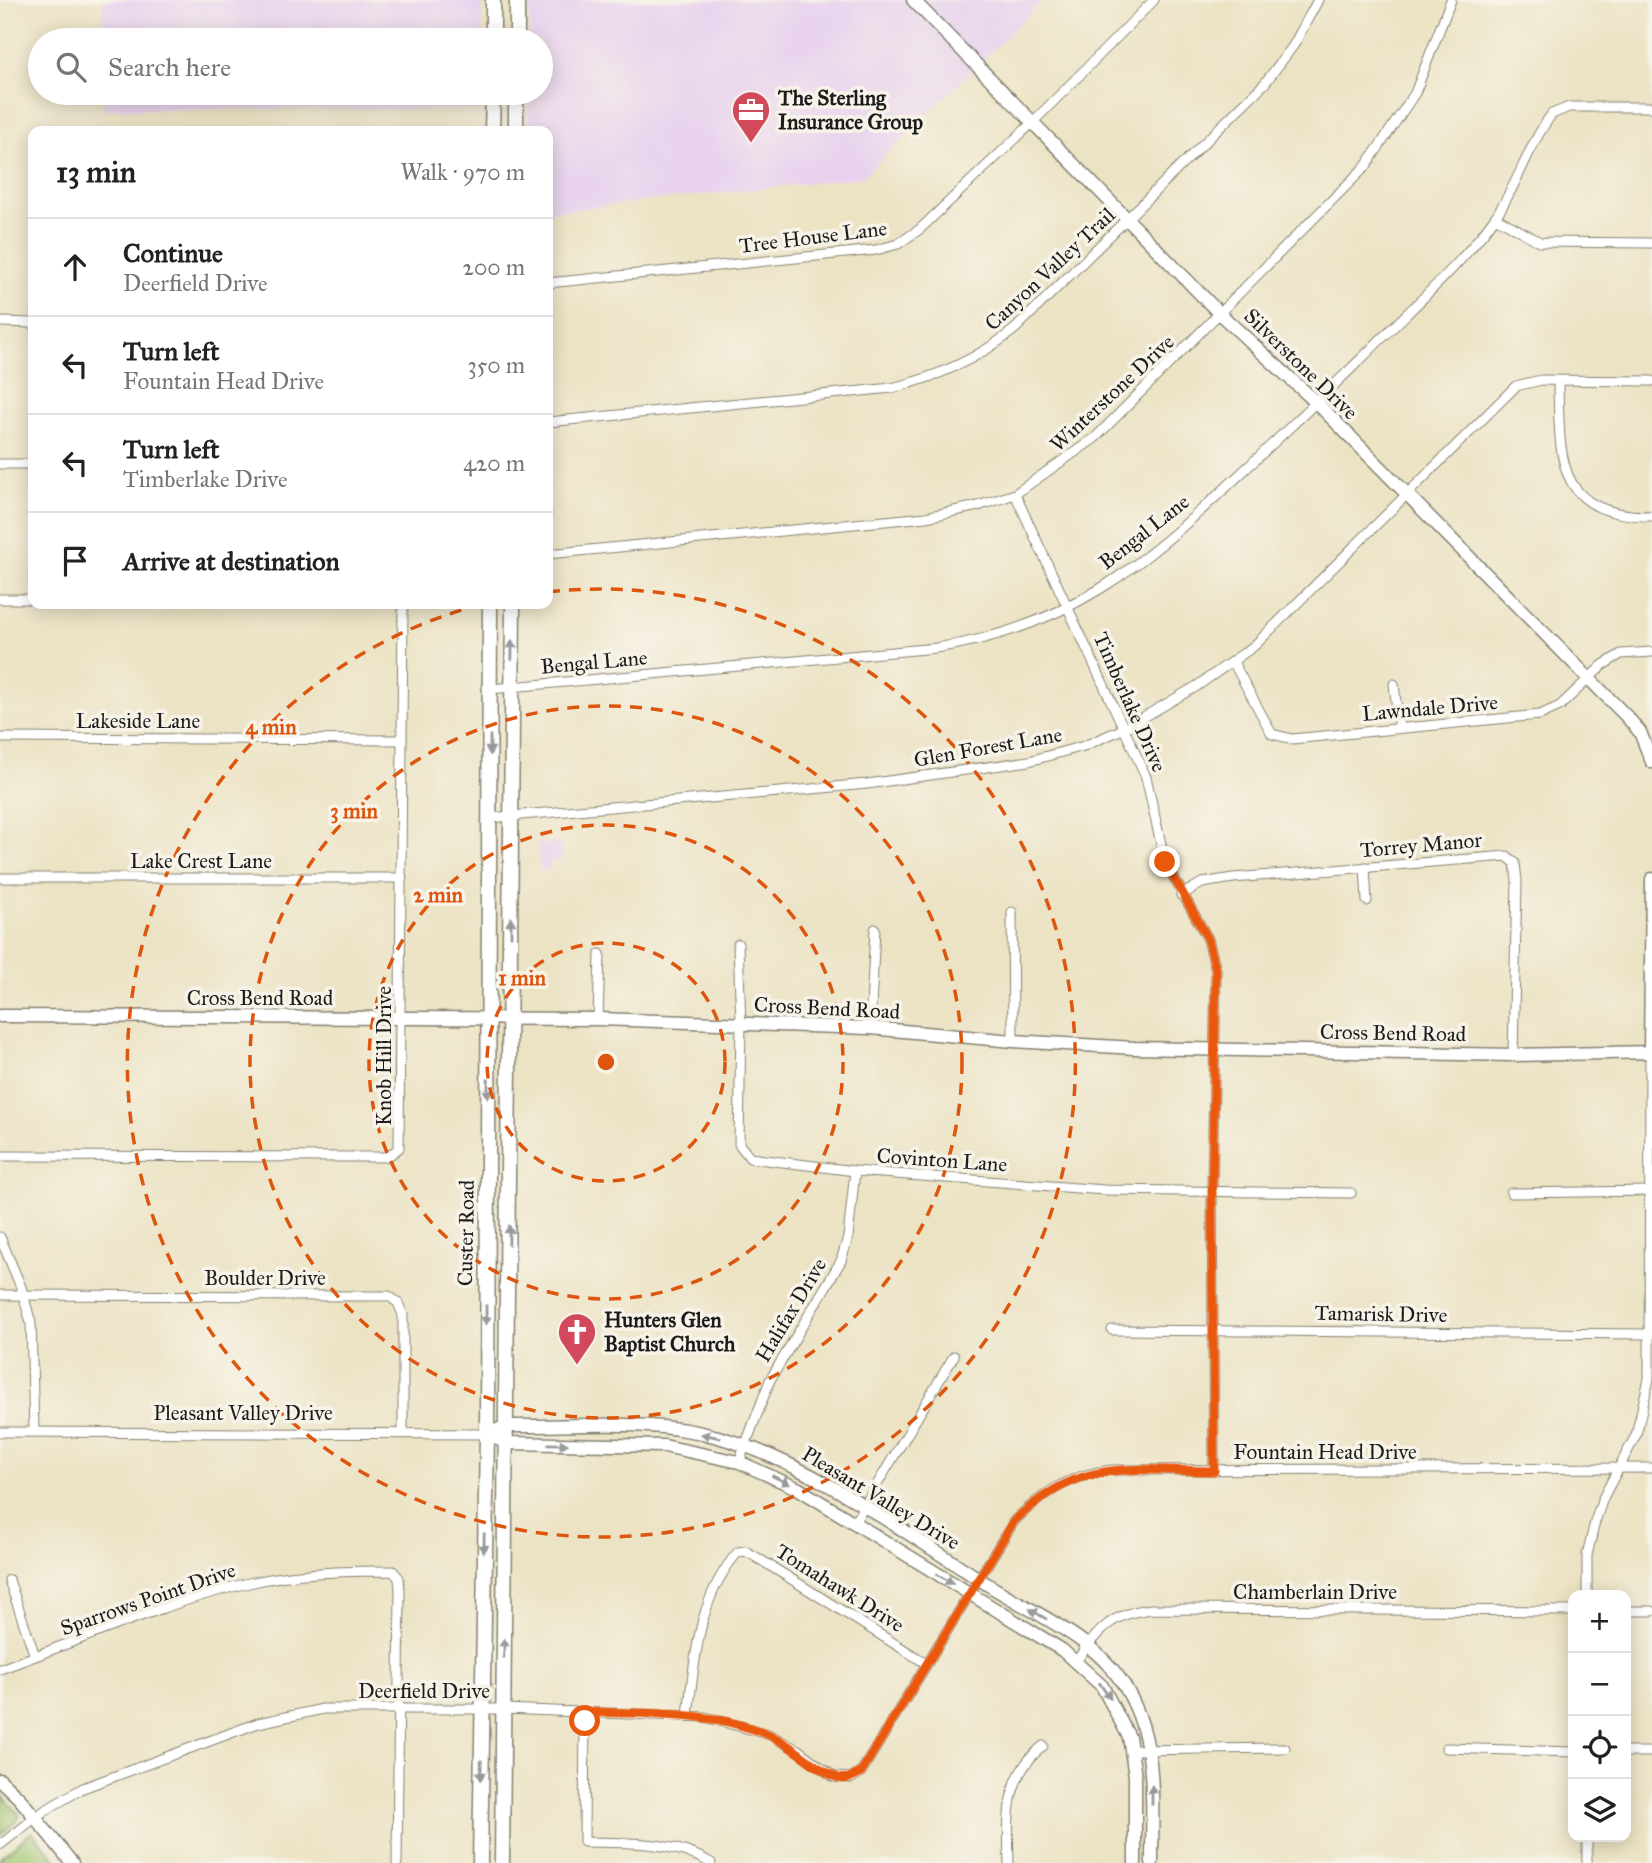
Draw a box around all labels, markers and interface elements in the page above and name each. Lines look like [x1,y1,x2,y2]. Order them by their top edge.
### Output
search box [28,28,553,105]
icon: search [52,48,90,86]
text: Search here [108,51,231,83]
place label: The Sterling Insurance Group [777,85,923,135]
office icon: The Sterling Insurance Group [730,89,772,144]
text: 13 min [56,154,136,190]
text: Walk · 970 m [400,158,525,186]
street label: Canyon Valley Trail [979,202,1121,336]
street label: Tree House Lane [738,215,889,259]
text: Continue [123,237,223,269]
icon: ahead [56,248,94,286]
text: 200 m [463,253,525,281]
text: Deerfield Drive [123,269,268,297]
street label: Silverstone Drive [1238,303,1364,425]
street label: Winterstone Drive [1045,329,1180,457]
text: Turn left [123,335,219,367]
icon: left [56,346,94,384]
text: 350 m [467,351,525,379]
text: Fountain Head Drive [123,367,324,395]
text: Turn left [123,433,219,465]
icon: left [56,444,94,482]
text: 420 m [463,449,525,477]
text: Timberlake Drive [123,465,288,493]
street label: Bengal Lane [1094,489,1194,575]
icon: arrive [56,542,94,580]
text: Arrive at destination [123,545,340,577]
street label: Timberlake Drive [1088,628,1173,776]
one-way arrow [507,639,518,661]
street label: Bengal Lane [539,644,649,680]
street label: Lawndale Drive [1361,689,1499,727]
street label: Lakeside Lane [76,708,200,734]
text: 4 min [245,714,297,740]
street label: Glen Forest Lane [912,721,1064,773]
one-way arrow [484,735,496,757]
text: 3 min [330,798,378,824]
street label: Torrey Manor [1359,827,1483,863]
route end [1149,846,1180,877]
street label: Lake Crest Lane [130,848,272,874]
text: 2 min [413,882,463,908]
one-way arrow [505,915,517,937]
text: 1 min [498,965,546,991]
street label: Cross Bend Road [187,985,334,1011]
street label: Knob Hill Drive [371,986,397,1126]
street label: Cross Bend Road [753,991,901,1025]
street label: Cross Bend Road [1320,1019,1467,1047]
centre of rings [594,1050,618,1074]
one-way arrow [483,1077,494,1099]
street label: Covinton Lane [876,1142,1008,1178]
street label: Custer Road [452,1179,480,1286]
one-way arrow [503,1224,515,1246]
street label: Halifax Drive [750,1253,832,1367]
street label: Boulder Drive [204,1265,326,1291]
street label: Tamarisk Drive [1314,1300,1448,1328]
one-way arrow [480,1304,492,1326]
place label: Hunters Glen Baptist Church [604,1307,736,1357]
church icon: Hunters Glen Baptist Church [556,1311,598,1366]
street label: Pleasant Valley Drive [153,1400,333,1426]
one-way arrow [699,1430,721,1441]
one-way arrow [548,1438,570,1449]
street label: Fountain Head Drive [1233,1439,1417,1465]
street label: Pleasant Valley Drive [797,1441,965,1556]
one-way arrow [771,1475,791,1486]
one-way arrow [478,1532,490,1554]
street label: Tomahawk Drive [771,1538,909,1638]
street label: Sparrows Point Drive [57,1557,239,1641]
one-way arrow [936,1572,955,1585]
street label: Chamberlain Drive [1233,1579,1397,1605]
map controls [1568,1590,1631,1842]
button: + [1568,1590,1631,1653]
one-way arrow [1029,1608,1048,1620]
one-way arrow [498,1637,510,1659]
button: − [1568,1653,1631,1716]
street label: Deerfield Drive [358,1678,490,1704]
one-way arrow [1098,1682,1112,1700]
route start [569,1705,600,1736]
button: locate [1568,1716,1631,1779]
one-way arrow [475,1759,486,1781]
button: layers [1568,1779,1631,1842]
one-way arrow [1146,1784,1158,1806]

